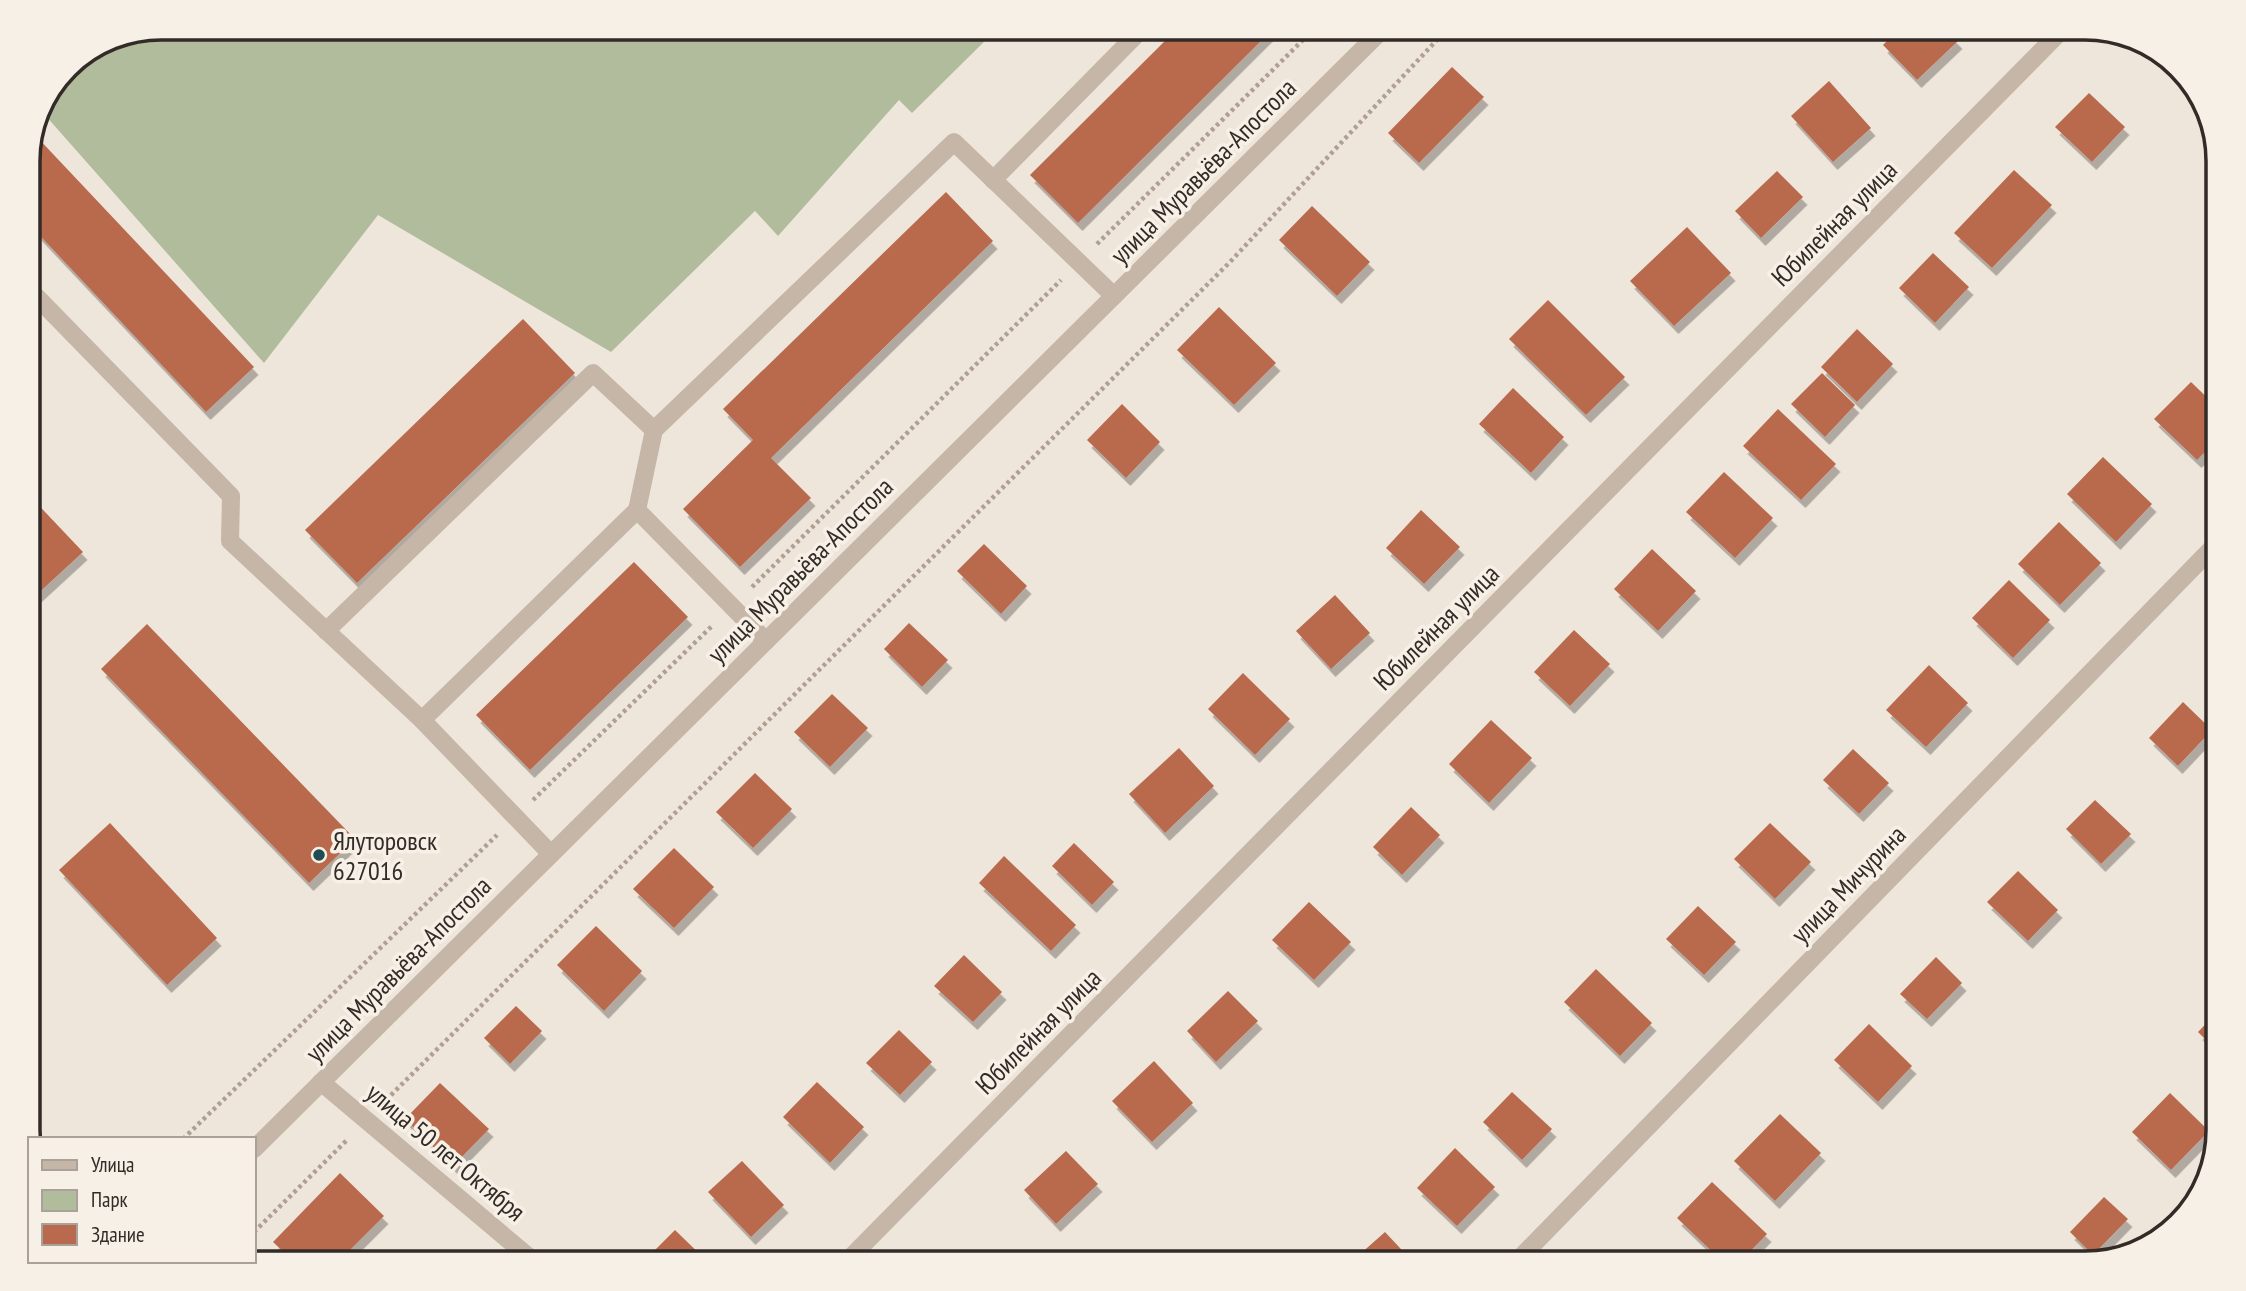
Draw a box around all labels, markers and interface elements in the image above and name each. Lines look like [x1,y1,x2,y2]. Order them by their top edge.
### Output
street label: улица Муравьёва-Апостола [1103,71,1303,271]
street label: Юбилейная улица [1764,153,1904,293]
street label: улица Муравьёва-Апостола [700,470,900,670]
street label: Юбилейная улица [1366,557,1506,697]
street label: улица Мичурина [1784,818,1912,950]
place label: Ялуторовск 627016 [333,824,437,887]
marker: Ялуторовск 627016 [311,847,327,863]
street label: улица Муравьёва-Апостола [298,869,498,1069]
street label: Юбилейная улица [968,961,1108,1101]
street label: улица 50 лет Октября [360,1076,532,1228]
legend [28,1137,256,1263]
text: Улица [91,1151,134,1178]
text: Парк [91,1186,128,1213]
text: Здание [91,1221,145,1248]

